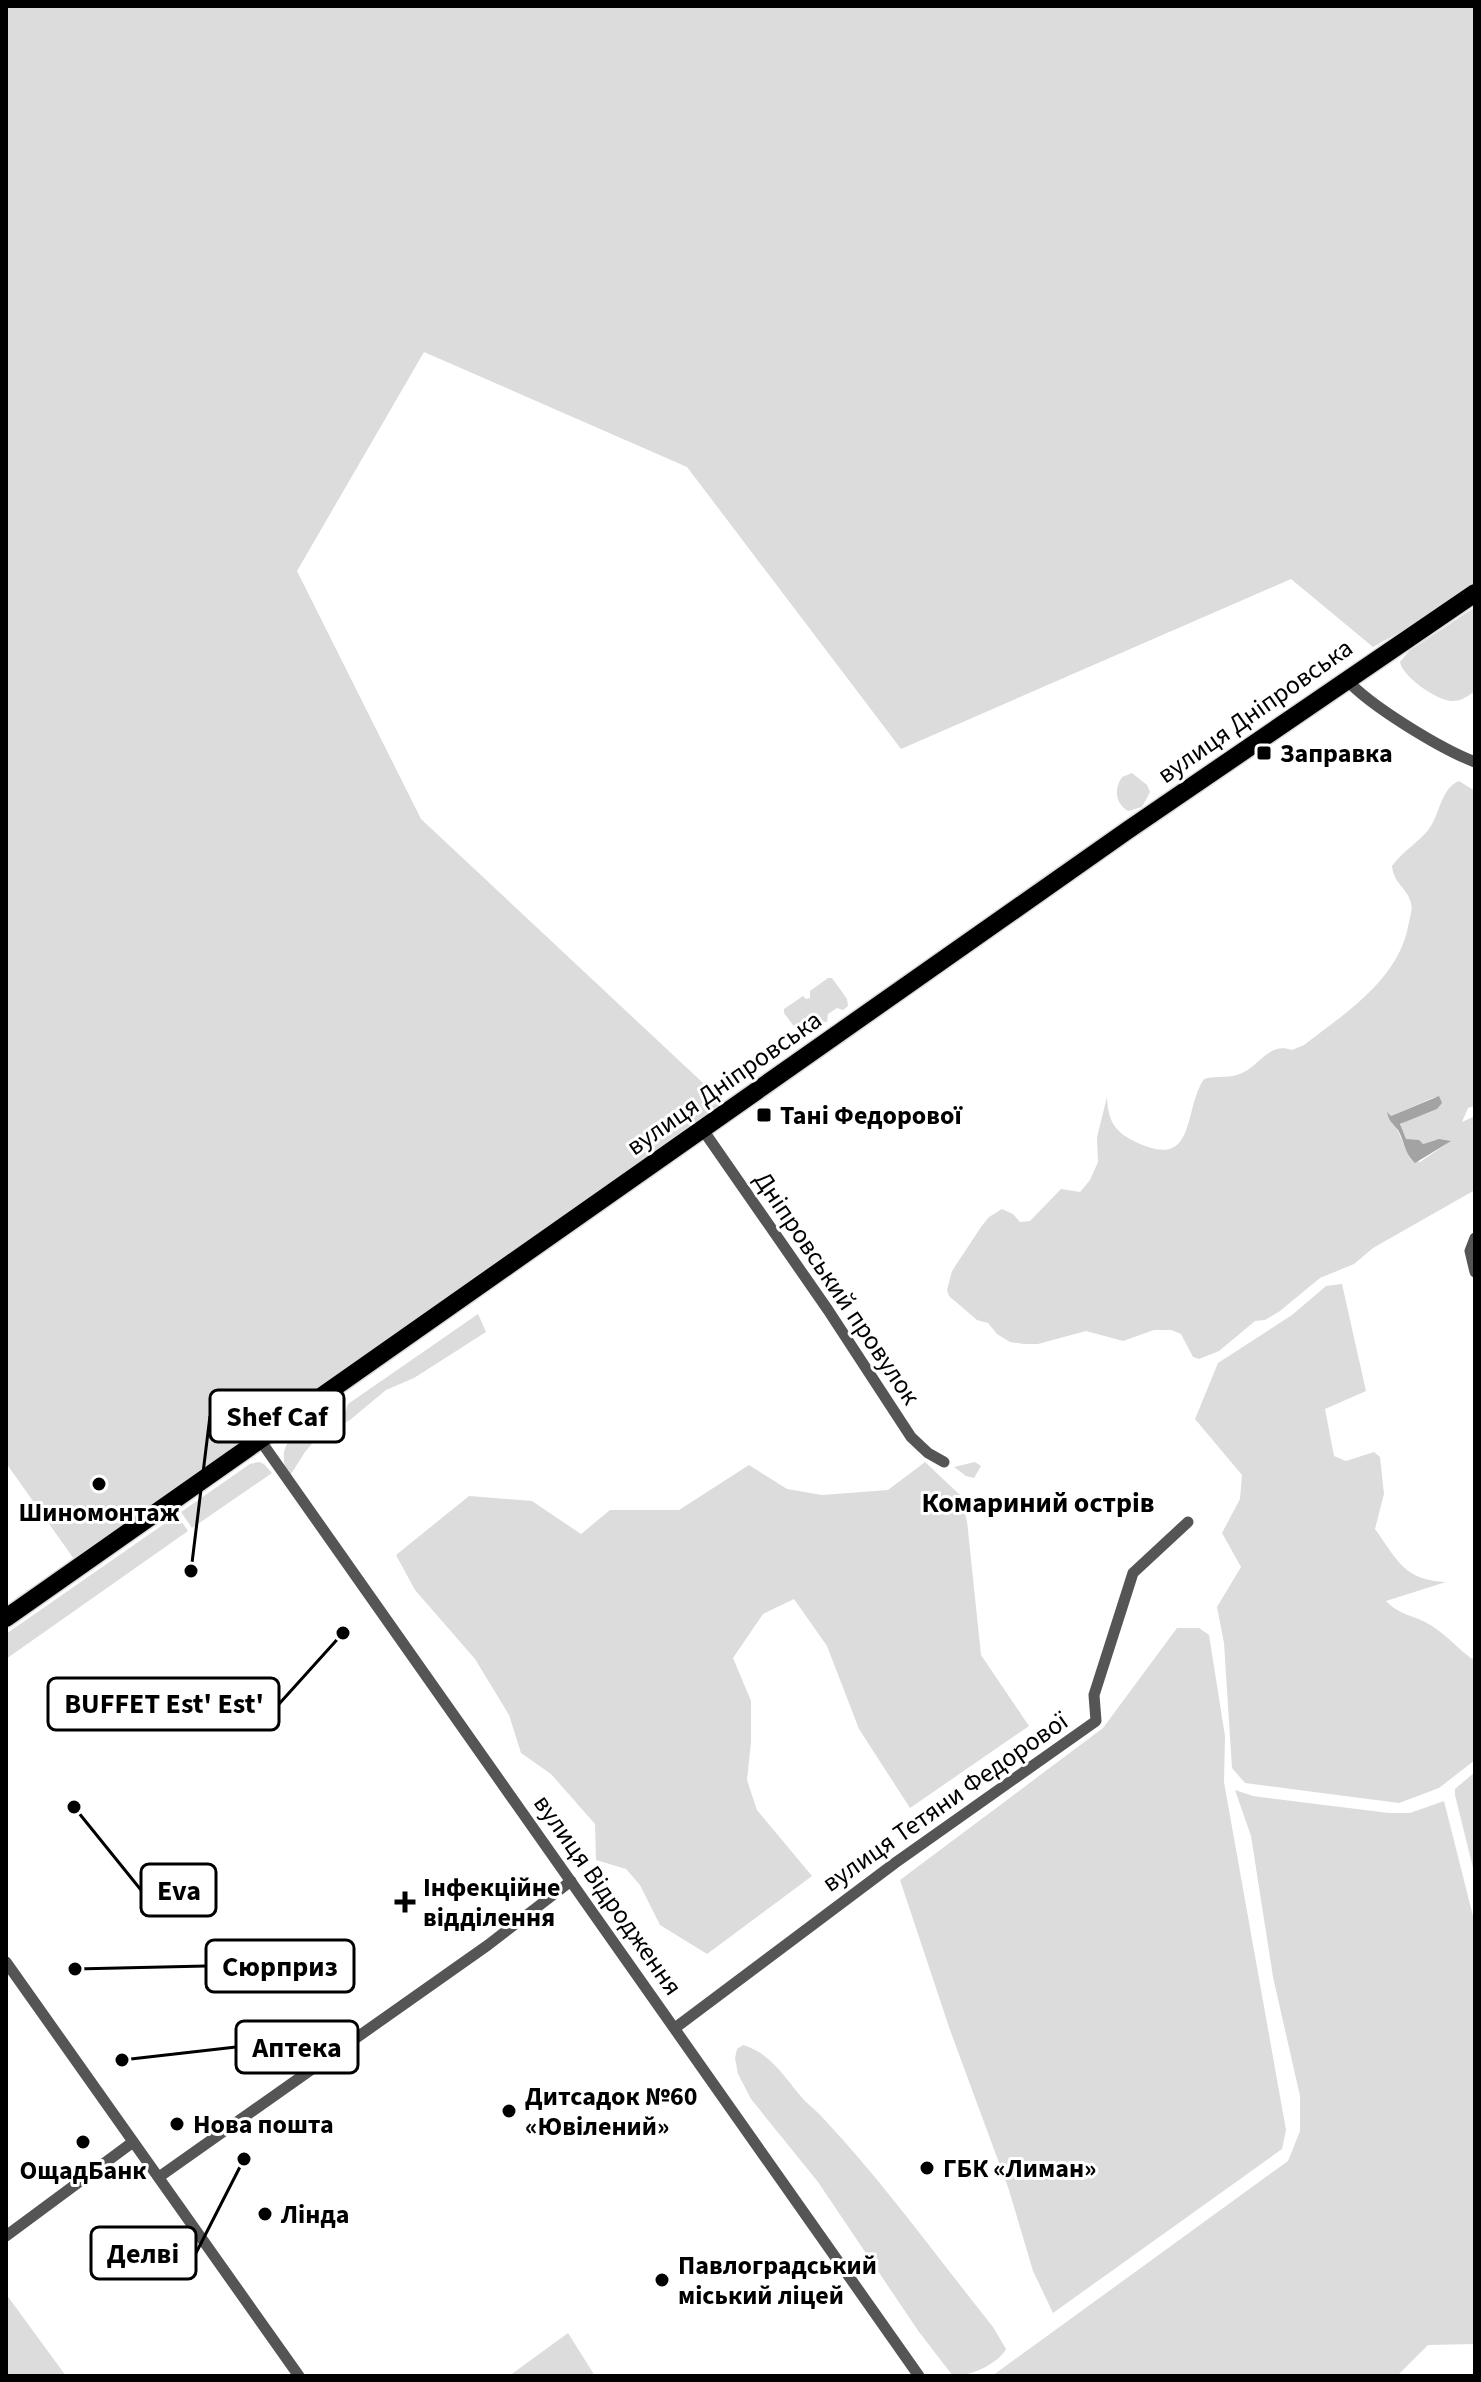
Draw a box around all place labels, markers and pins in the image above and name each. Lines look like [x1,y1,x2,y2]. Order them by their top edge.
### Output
place label: Заправка [1280,735,1393,772]
marker: Заправка [1255,744,1273,762]
place label: Тані Федорової [780,1097,963,1134]
marker: Тані Федорової [755,1106,773,1124]
callout: Shef Caf [210,1390,344,1442]
marker: Шиномонтаж [90,1475,108,1493]
place label: Шиномонтаж [18,1494,180,1531]
callout: BUFFET Est' Est' [48,1678,279,1730]
callout: Eva [141,1864,216,1916]
place label: Інфекційне відділення [423,1869,560,1936]
marker: Інфекційне відділення [394,1891,416,1913]
callout: Сюрприз [206,1940,354,1992]
callout: Аптека [236,2021,358,2073]
place label: Дитсадок №60 «Ювілений» [525,2078,698,2145]
marker: Дитсадок №60 «Ювілений» [500,2102,518,2120]
place label: Нова пошта [193,2106,334,2143]
marker: Нова пошта [168,2115,186,2133]
marker: ОщадБанк [74,2133,92,2151]
place label: ГБК «Лиман» [943,2150,1097,2187]
place label: ОщадБанк [19,2152,147,2189]
marker: ГБК «Лиман» [918,2159,936,2177]
place label: Лінда [280,2196,350,2233]
marker: Лінда [256,2205,274,2223]
callout: Делві [91,2227,196,2279]
place label: Павлоградський міський ліцей [678,2247,877,2314]
marker: Павлоградський міський ліцей [653,2271,671,2289]

